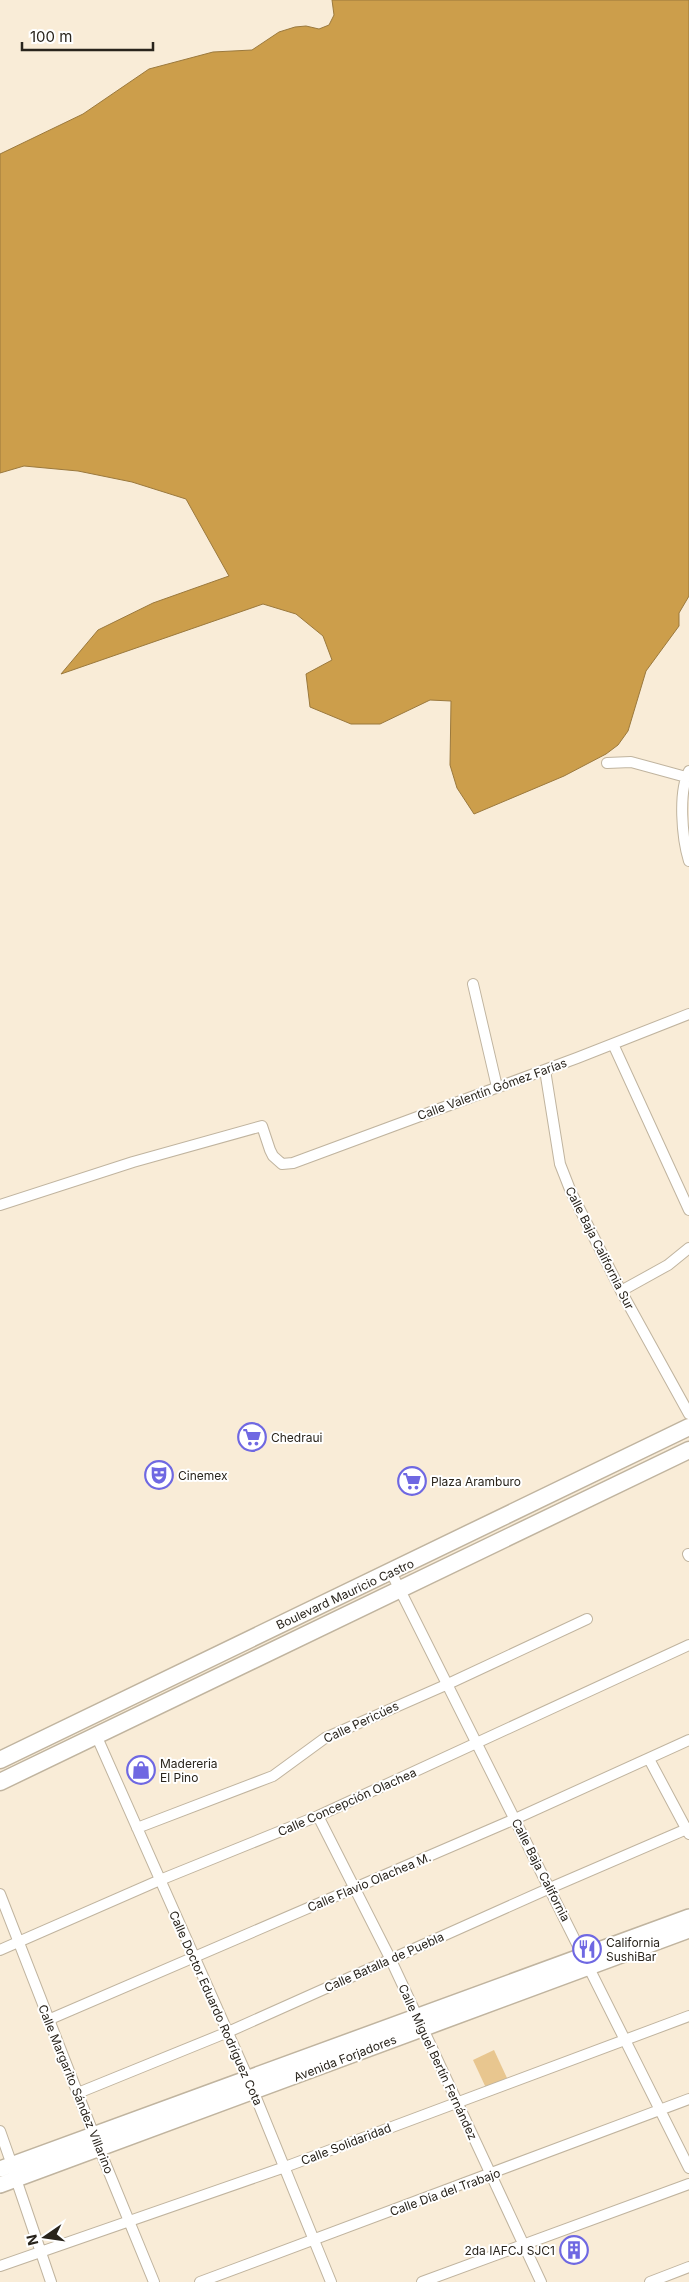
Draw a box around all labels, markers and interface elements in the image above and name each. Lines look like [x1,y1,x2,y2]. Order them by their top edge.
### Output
scale bar [22,20,154,52]
text: 100 m [30,27,72,46]
street label: Calle Valentín Gómez Farías [415,1055,569,1123]
street label: Calle Baja California Sur [562,1184,638,1312]
supermarket icon: Chedraui [237,1422,267,1452]
place label: Chedraui [271,1430,323,1445]
theatre icon: Cinemex [144,1460,174,1490]
supermarket icon: Plaza Aramburo [397,1466,427,1496]
place label: Cinemex [178,1468,228,1483]
place label: Plaza Aramburo [431,1474,521,1489]
street label: Boulevard Mauricio Castro [274,1555,416,1633]
street label: Calle Pericúes [321,1698,401,1746]
shop icon: Madereria El Pino [126,1755,156,1785]
place label: Madereria El Pino [160,1756,218,1785]
street label: Calle Concepción Olachea [275,1765,419,1839]
street label: Calle Baja California [509,1816,573,1924]
street label: Calle Flavio Olachea M. [305,1849,433,1915]
street label: Calle Doctor Eduardo Rodríguez Cota [166,1908,266,2108]
street label: Calle Batalla de Puebla [322,1929,446,1995]
restaurant icon: California SushiBar [572,1934,602,1964]
place label: California SushiBar [606,1935,660,1964]
street label: Calle Miguel Bertín Fernández [395,1982,481,2142]
street label: Calle Margarito Sández Villarino [35,2002,117,2176]
street label: Avenida Forjadores [292,2032,398,2084]
street label: Calle Solidaridad [299,2120,393,2168]
street label: Calle Día del Trabajo [388,2165,502,2219]
north arrow [20,2212,70,2262]
text: N [22,2233,41,2247]
building icon: 2da IAFCJ SJC1 [559,2235,589,2265]
place label: 2da IAFCJ SJC1 [464,2243,555,2258]

